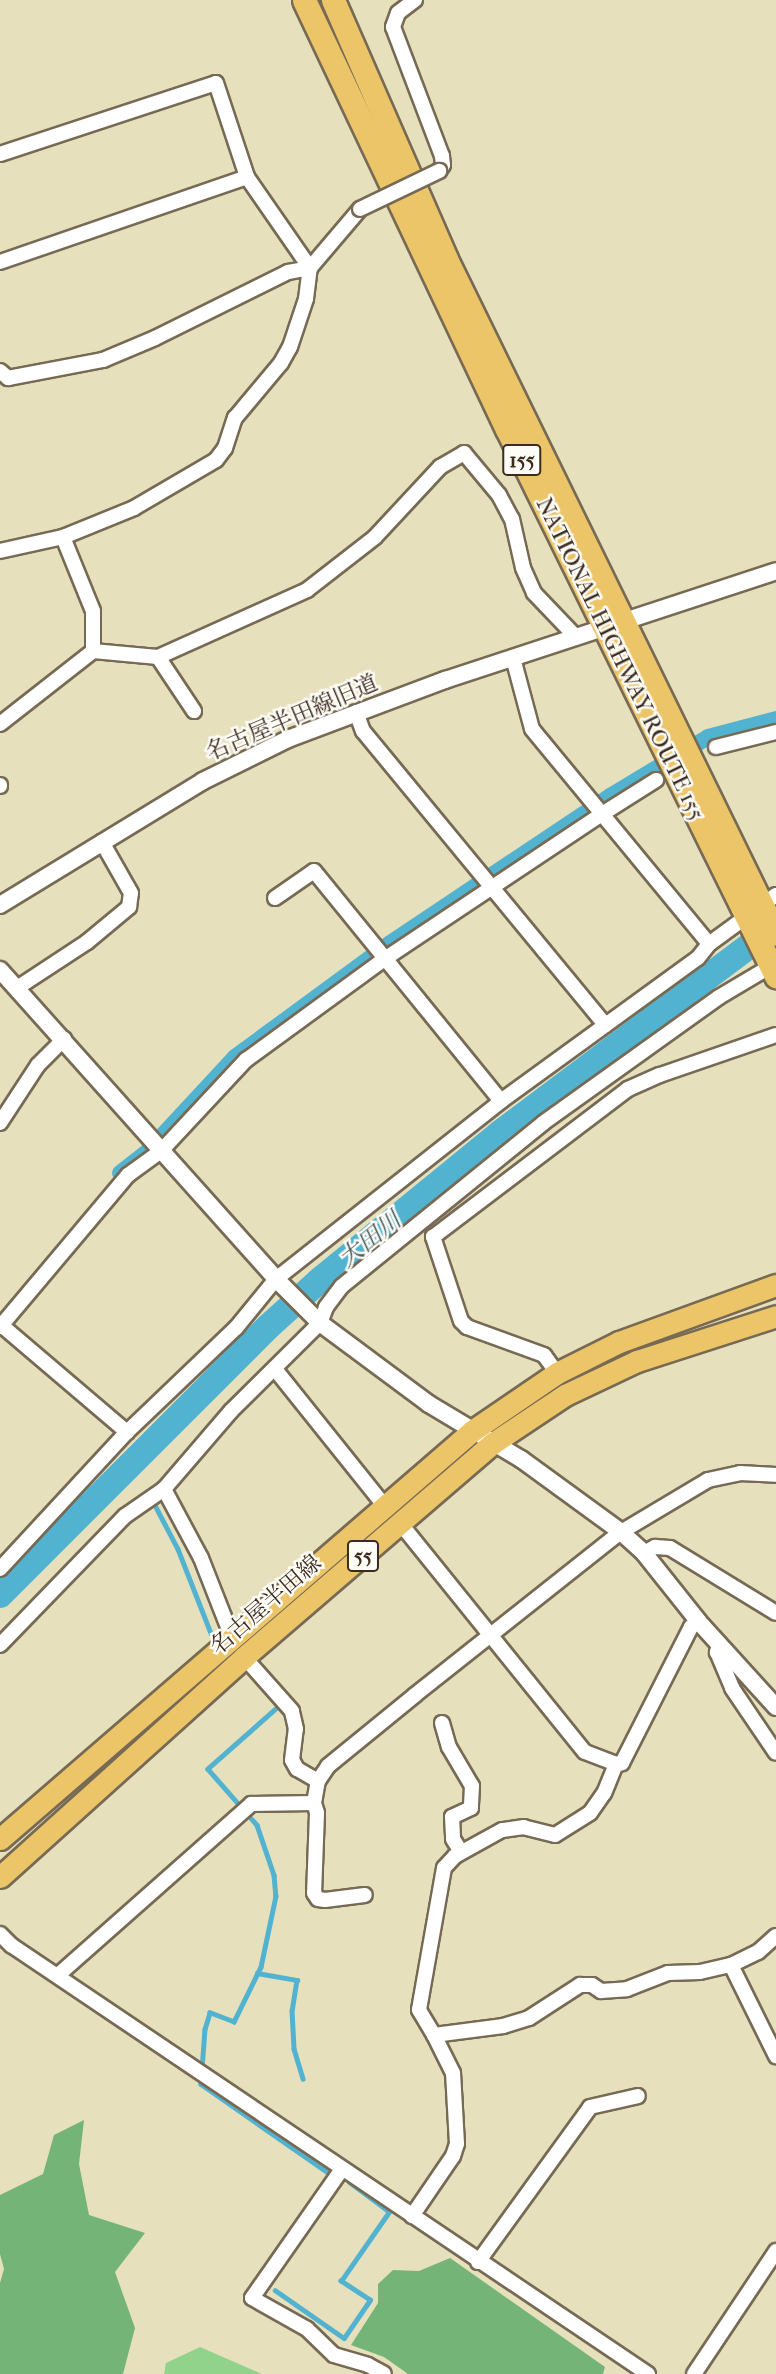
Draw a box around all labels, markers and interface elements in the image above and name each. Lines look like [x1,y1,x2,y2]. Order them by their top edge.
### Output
road number: 155 [501,442,543,477]
street label: NATIONAL HIGHWAY ROUTE 155 [530,493,710,825]
street label: 名古屋半田線旧道 [202,669,382,767]
water label: 大田川 [333,1206,407,1274]
road number: 55 [346,1538,380,1574]
street label: 名古屋半田線 [205,1549,327,1661]

